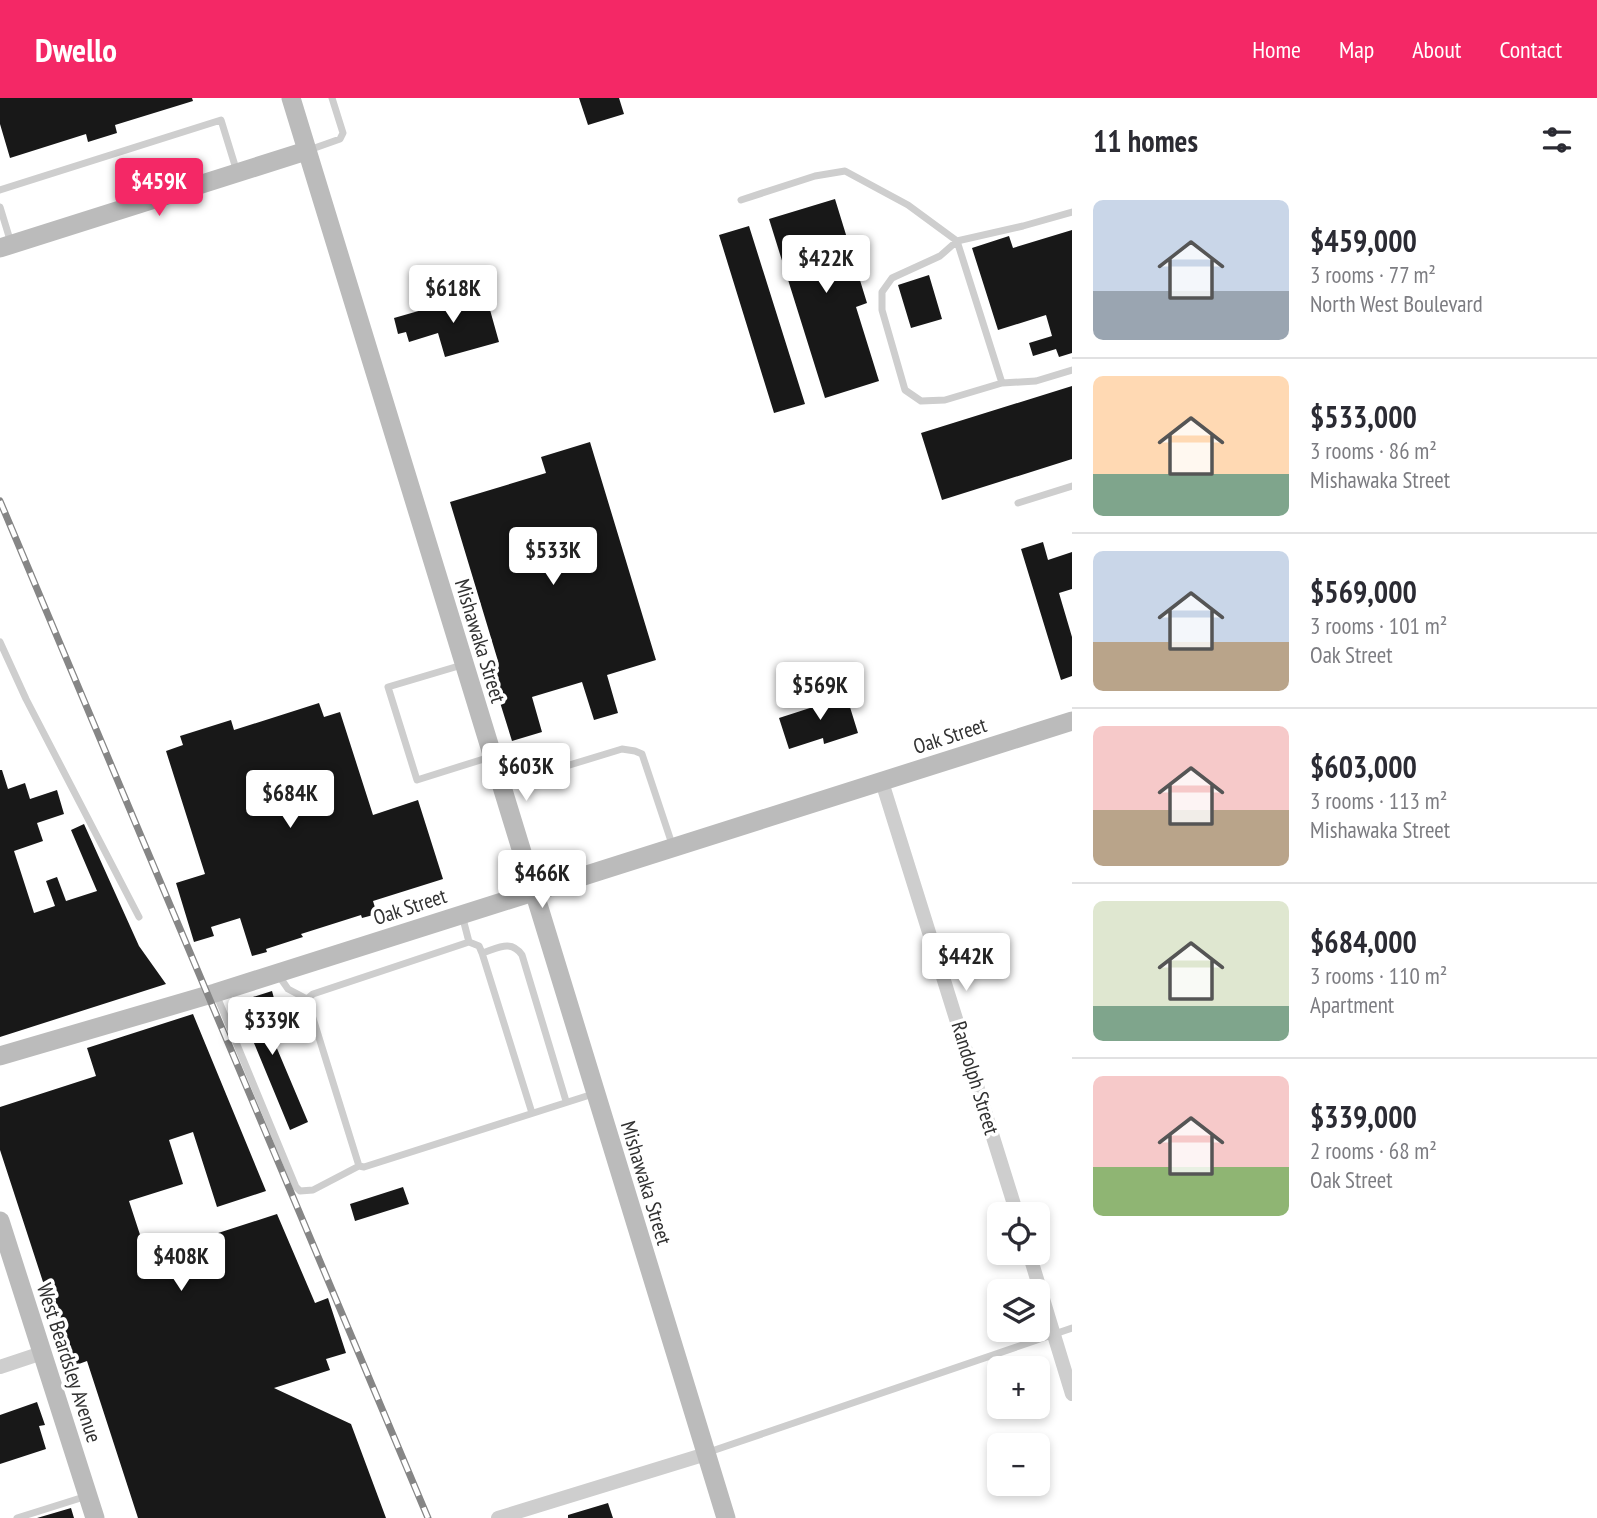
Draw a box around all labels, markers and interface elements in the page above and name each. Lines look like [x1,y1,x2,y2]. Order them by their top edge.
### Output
text: Dwello [35,28,117,71]
text: Home [1252,34,1301,65]
text: Map [1339,34,1374,65]
text: About [1412,34,1461,65]
text: Contact [1499,34,1562,65]
text: 11 homes [1093,121,1198,160]
icon: filters [1538,121,1576,159]
pin: $459K [110,158,208,218]
text: $459K [131,166,187,195]
text: $459,000 [1310,221,1417,260]
icon: home [1149,228,1233,312]
pin: $422K [777,236,875,295]
text: $422K [798,243,854,272]
text: 3 rooms · 77 m² [1310,260,1436,289]
pin: $618K [404,266,502,325]
text: $618K [425,273,481,302]
text: North West Boulevard [1310,289,1483,318]
text: $533,000 [1310,397,1417,436]
icon: home [1149,404,1233,488]
text: 3 rooms · 86 m² [1310,436,1437,465]
text: Mishawaka Street [1310,465,1450,494]
pin: $533K [504,528,602,587]
text: $533K [525,535,581,564]
text: $569,000 [1310,572,1417,611]
street label: Mishawaka Street [449,576,512,706]
icon: home [1149,579,1233,663]
text: 3 rooms · 101 m² [1310,611,1447,640]
text: Oak Street [1310,640,1393,669]
pin: $569K [771,662,869,722]
text: $569K [792,670,848,699]
street label: Oak Street [910,711,990,760]
pin: $603K [477,744,575,803]
text: $603,000 [1310,747,1417,786]
text: $603K [498,751,554,780]
icon: home [1149,754,1233,838]
pin: $684K [241,770,339,830]
text: $684K [262,778,318,807]
text: 3 rooms · 113 m² [1310,786,1447,815]
text: Mishawaka Street [1310,815,1450,844]
pin: $466K [493,850,591,910]
text: $466K [514,858,570,887]
street label: Oak Street [370,882,450,931]
text: $684,000 [1310,922,1417,961]
icon: home [1149,929,1233,1013]
pin: $442K [917,934,1015,993]
text: $442K [938,941,994,970]
text: 3 rooms · 110 m² [1310,961,1447,990]
text: Apartment [1310,990,1394,1019]
pin: $339K [223,998,321,1057]
text: $339K [244,1005,300,1034]
street label: Randolph Street [945,1018,1006,1138]
text: $339,000 [1310,1097,1417,1136]
icon: home [1149,1104,1233,1188]
street label: Mishawaka Street [615,1118,678,1248]
text: 2 rooms · 68 m² [1310,1136,1437,1165]
text: Oak Street [1310,1165,1393,1194]
map controls [987,1202,1050,1496]
button: locate [987,1202,1050,1265]
pin: $408K [132,1234,230,1293]
text: $408K [153,1241,209,1270]
button: layers [987,1279,1050,1342]
street label: West Beardsley Avenue [31,1280,108,1446]
button: + [987,1356,1050,1419]
button: − [987,1433,1050,1496]

